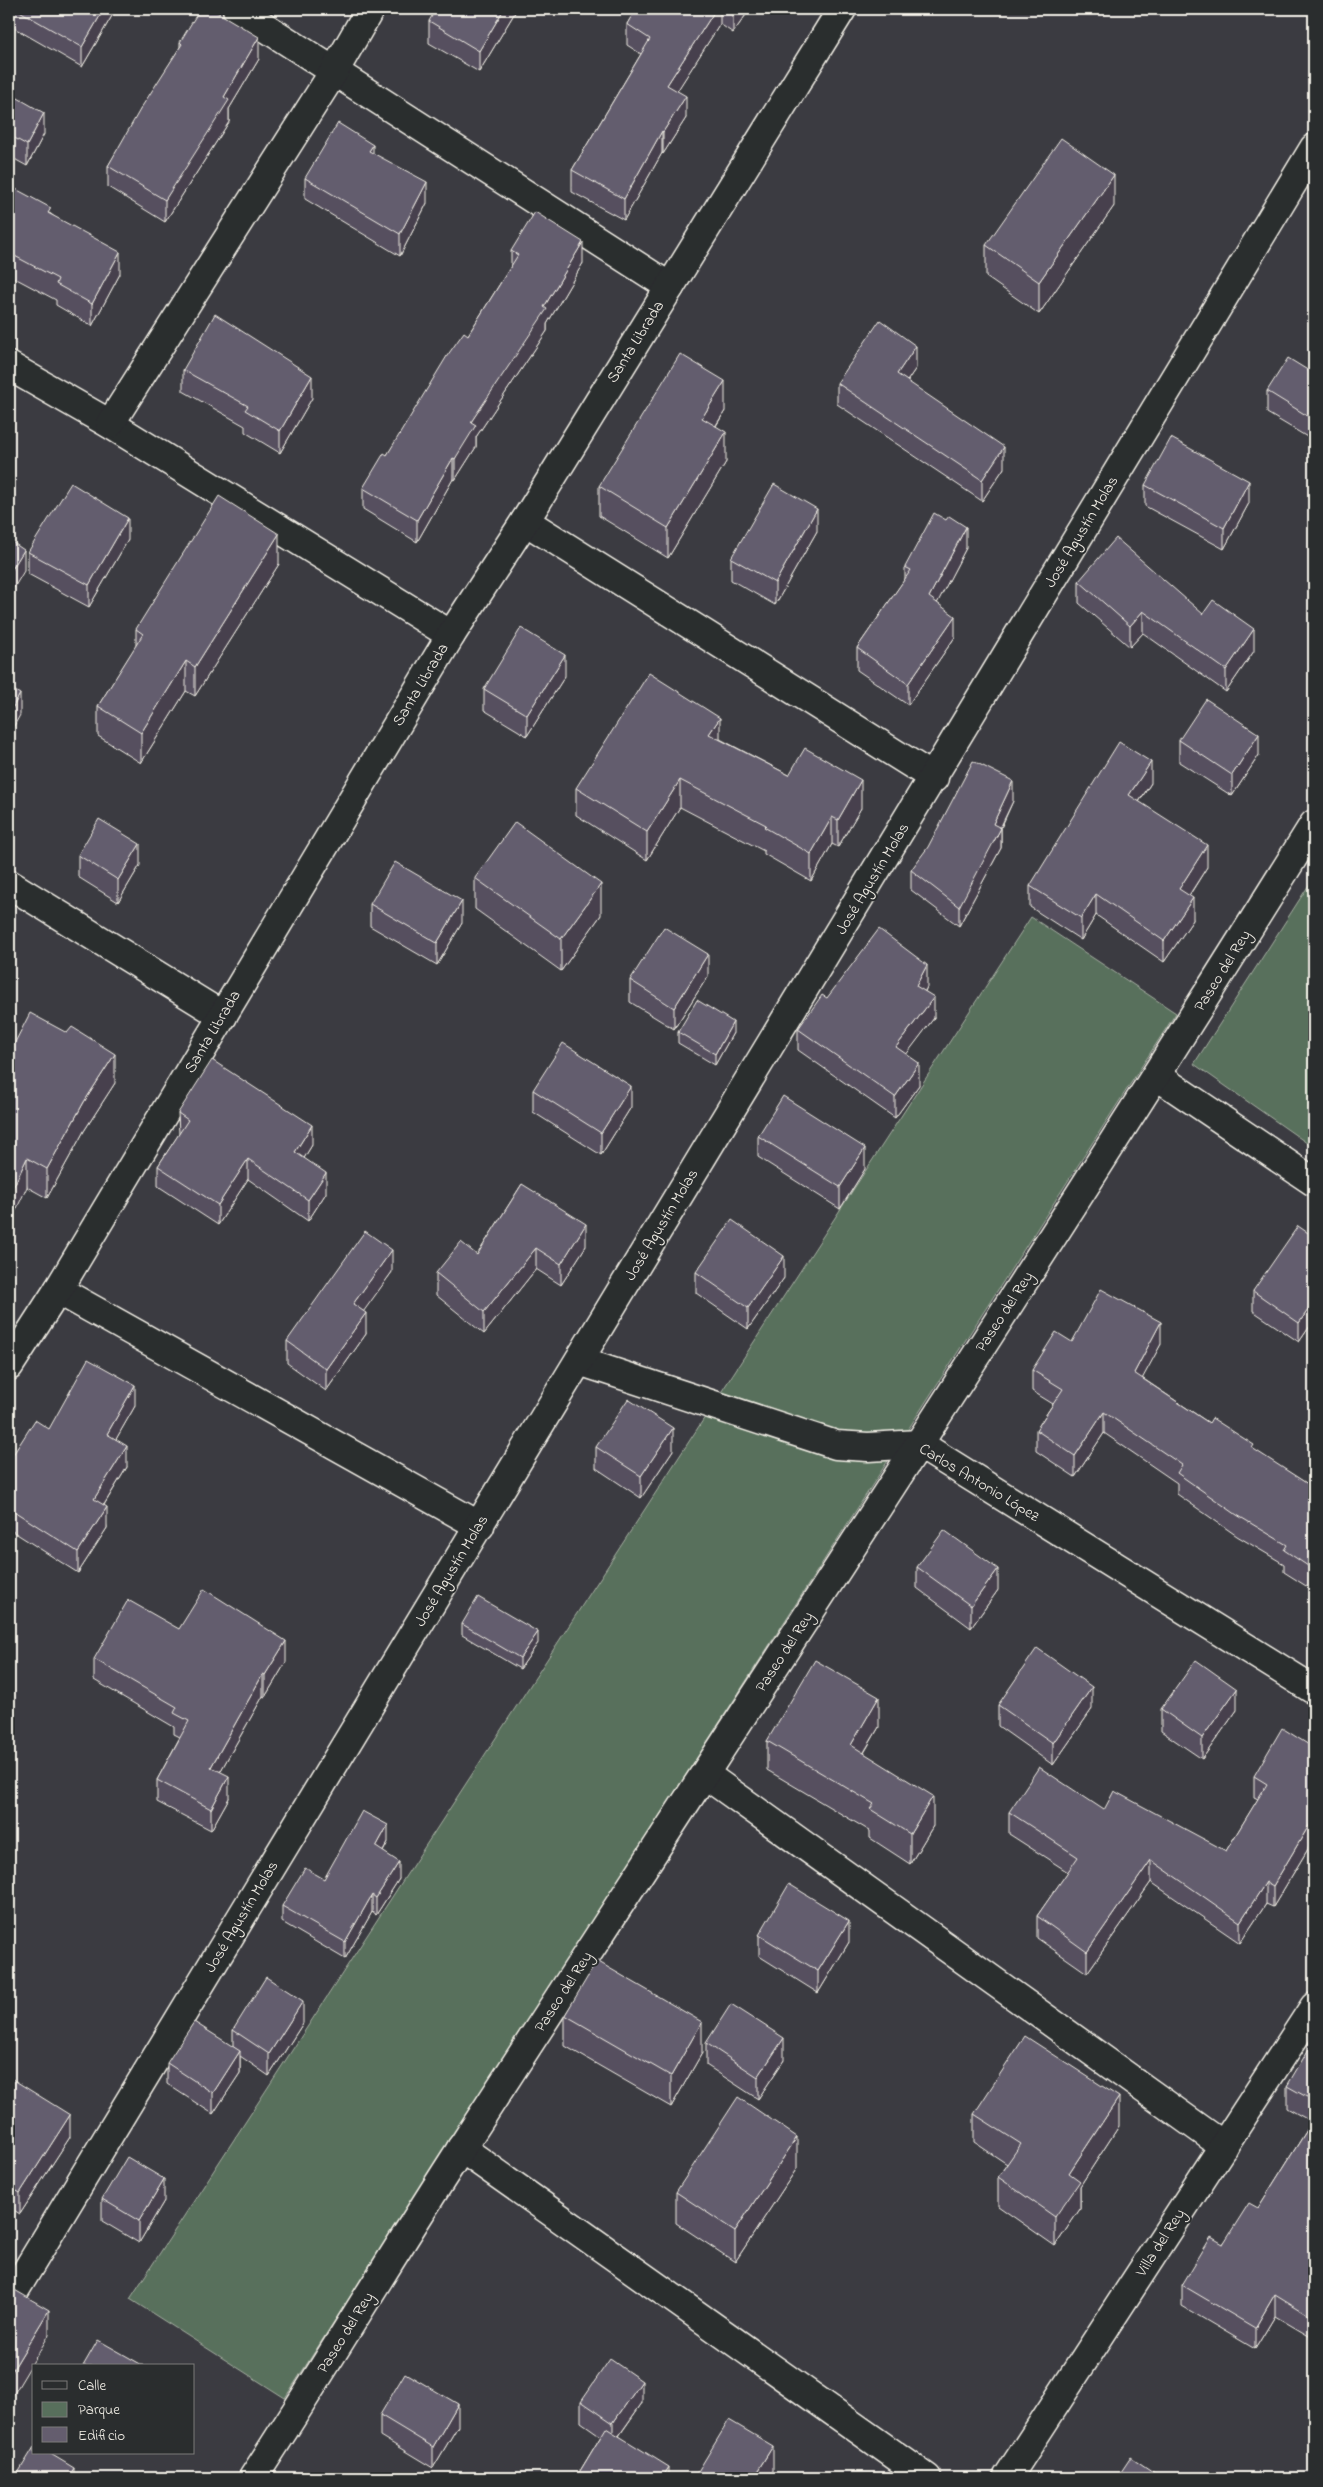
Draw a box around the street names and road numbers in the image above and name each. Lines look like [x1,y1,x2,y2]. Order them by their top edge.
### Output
street label: Santa Librada [601,296,671,388]
street label: José Agustín Molas [1039,471,1125,593]
street label: Santa Librada [387,639,455,731]
street label: José Agustín Molas [830,818,916,940]
street label: Paseo del Rey [1188,925,1258,1017]
street label: Santa Librada [179,986,247,1078]
street label: José Agustín Molas [619,1164,705,1286]
street label: Paseo del Rey [970,1267,1040,1357]
street label: Carlos Antonio López [914,1437,1044,1529]
street label: José Agustín Molas [409,1510,495,1632]
street label: Paseo del Rey [750,1607,820,1697]
street label: José Agustín Molas [199,1856,285,1978]
street label: Paseo del Rey [529,1947,599,2037]
street label: Villa del Rey [1129,2204,1192,2283]
street label: Paseo del Rey [311,2287,381,2379]

